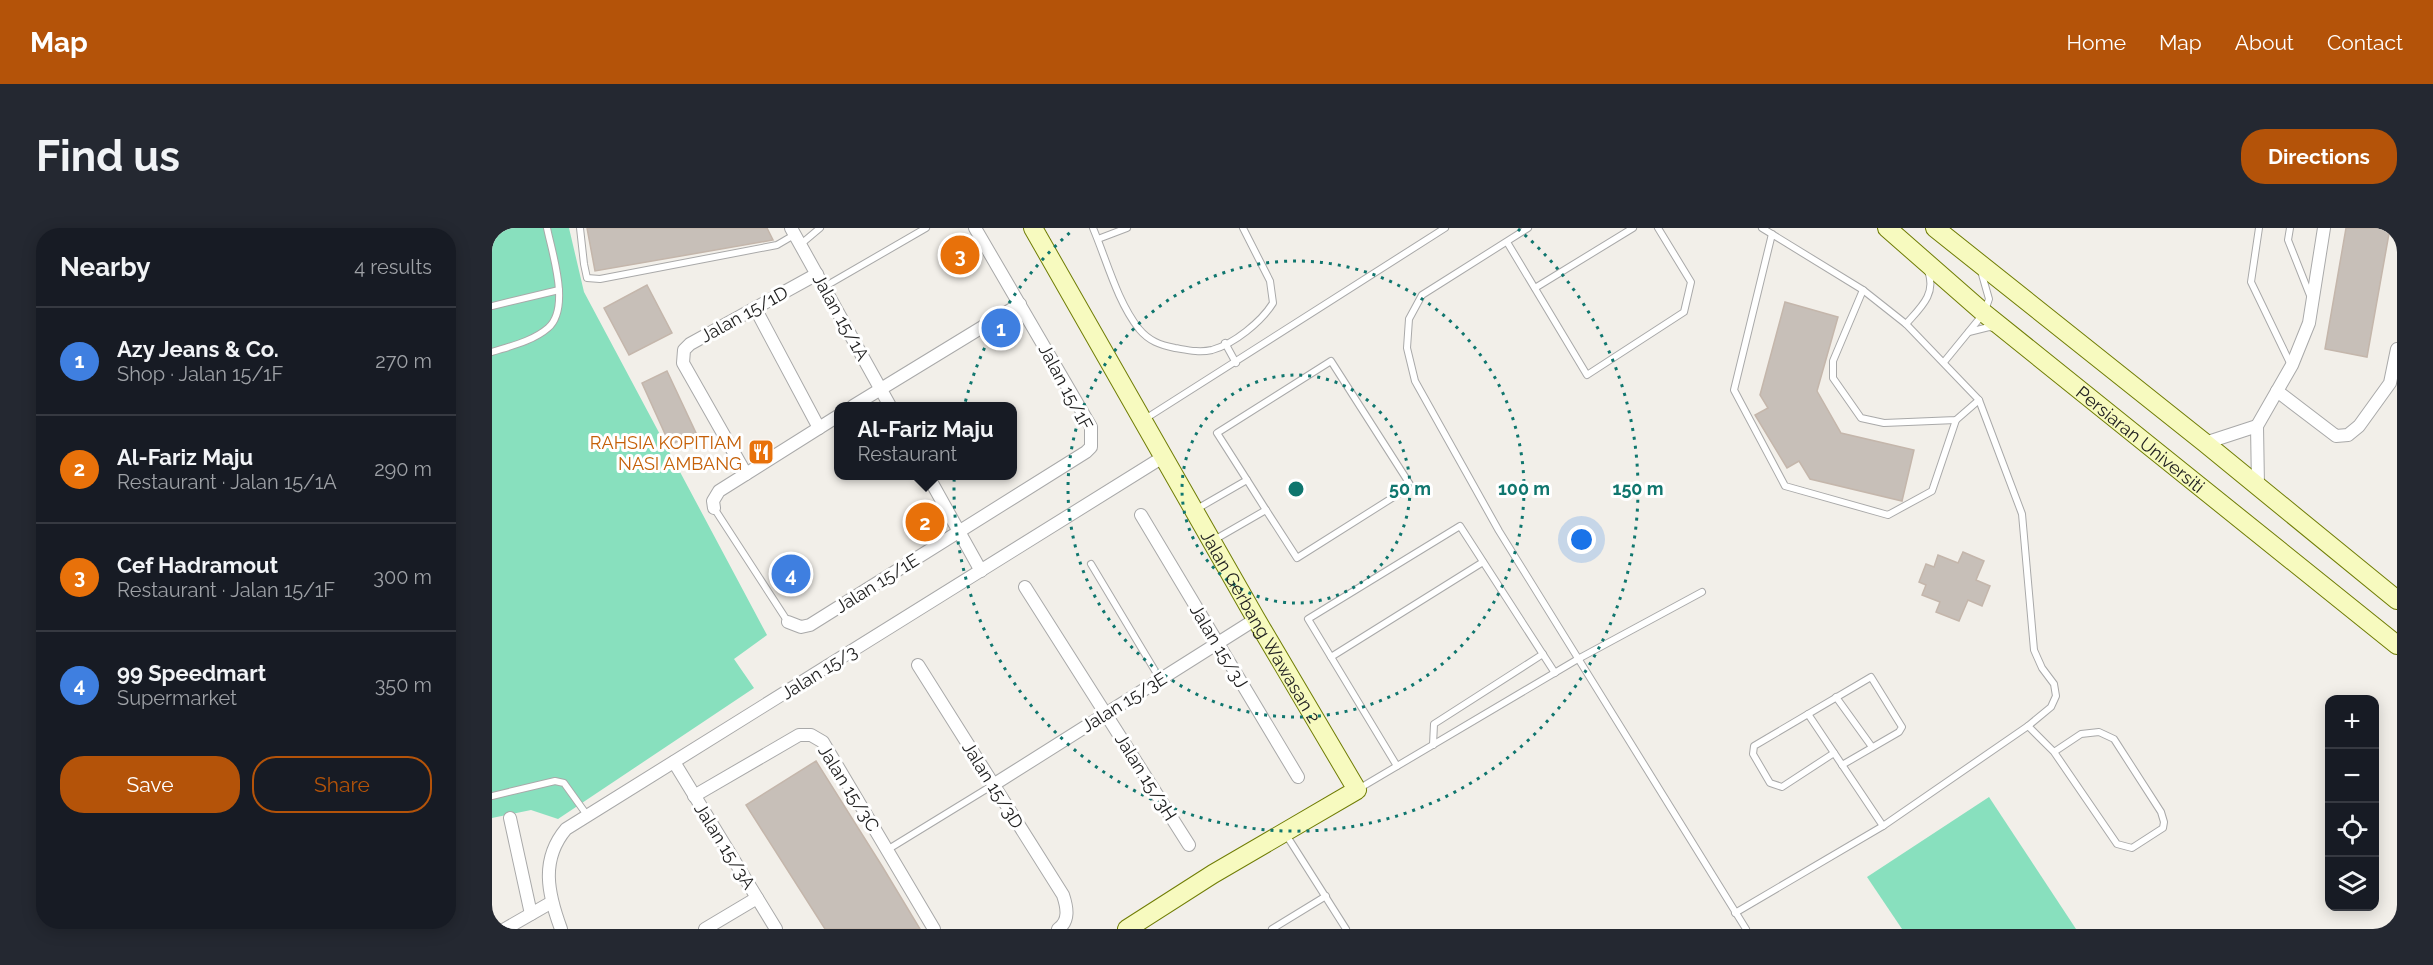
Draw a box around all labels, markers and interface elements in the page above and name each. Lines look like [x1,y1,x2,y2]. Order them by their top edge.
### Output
text: Map [30,26,88,59]
text: Home [2067,30,2126,55]
text: Map [2159,30,2202,55]
text: About [2235,30,2294,55]
text: Contact [2327,30,2403,55]
button: Directions [2241,129,2397,184]
text: Find us [36,132,180,181]
pin: 3 [940,232,980,278]
text: Nearby [60,252,150,282]
text: 4 results [354,255,432,279]
street label: Jalan 15/1A [809,270,873,364]
street label: Jalan 15/1D [697,281,791,347]
pin: 1 [982,306,1020,350]
text: Azy Jeans & Co. [117,336,279,362]
street label: Jalan 15/1F [1035,340,1097,434]
text: 1 [75,349,84,373]
text: 270 m [375,349,432,373]
text: Shop · Jalan 15/1F [117,362,283,386]
street label: Persiaran Universiti [2072,381,2209,497]
popup [834,402,1017,480]
text: Al-Fariz Maju [857,416,994,442]
place label: RAHSIA KOPITIAM NASI AMBANG [590,432,742,474]
restaurant icon: RAHSIA KOPITIAM NASI AMBANG [746,437,776,467]
text: Restaurant [857,442,957,466]
text: Al-Fariz Maju [117,444,253,470]
text: 2 [74,457,85,481]
text: 290 m [374,457,432,481]
text: Restaurant · Jalan 15/1A [117,470,337,494]
text: 50 m [1389,478,1431,499]
text: 100 m [1498,478,1550,499]
text: 150 m [1613,478,1664,499]
centre of rings [1286,479,1306,499]
pin: 2 [906,500,944,544]
your location [1567,525,1596,554]
street label: Jalan Gerbang Wawasan 2 [1197,526,1325,726]
street label: Jalan 15/1E [831,549,923,617]
text: Cef Hadramout [117,552,278,578]
pin: 4 [772,552,810,596]
text: 3 [74,565,85,589]
text: 300 m [373,565,432,589]
text: Restaurant · Jalan 15/1F [117,578,335,602]
street label: Jalan 15/3J [1186,600,1252,692]
street label: Jalan 15/3 [777,640,861,704]
text: 99 Speedmart [117,660,266,686]
street label: Jalan 15/3E [1077,667,1171,736]
text: 4 [74,673,85,697]
text: 350 m [375,673,432,697]
text: Supermarket [117,686,237,710]
map controls [2325,695,2379,911]
button: + [2325,695,2379,749]
street label: Jalan 15/3H [1111,730,1181,824]
street label: Jalan 15/3D [958,738,1028,832]
street label: Jalan 15/3C [814,741,884,835]
button: − [2325,749,2379,803]
button: Save [60,756,240,813]
button: Share [252,756,432,813]
street label: Jalan 15/3A [690,799,760,893]
button: locate [2325,803,2379,857]
button: layers [2325,857,2379,911]

